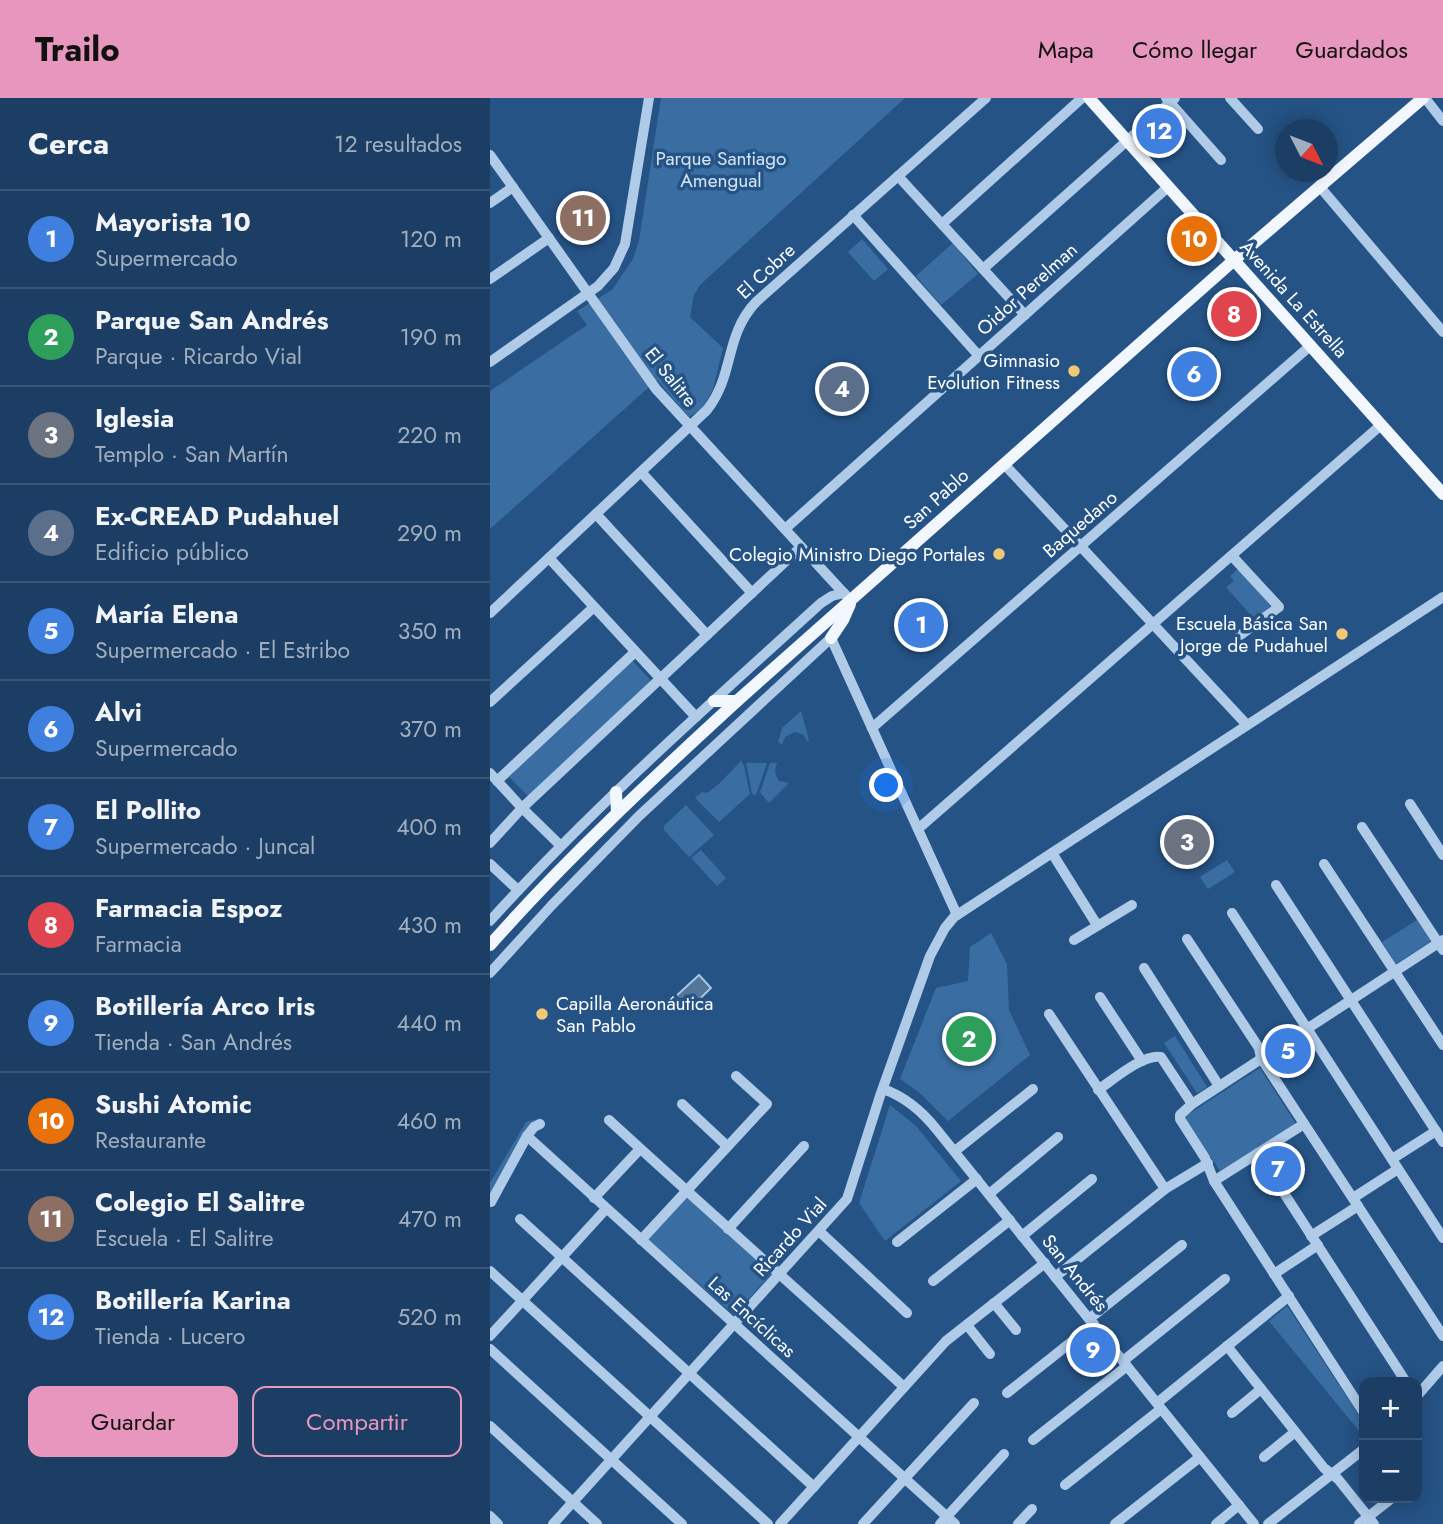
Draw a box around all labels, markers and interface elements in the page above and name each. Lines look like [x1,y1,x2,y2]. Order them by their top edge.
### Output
text: Trailo [35,26,120,73]
text: Mapa [1038,32,1094,67]
text: Cómo llegar [1132,32,1257,67]
text: Guardados [1295,32,1408,67]
pin: 12 [1136,105,1182,157]
north arrow [1275,119,1338,182]
text: Cerca [28,122,109,165]
text: 12 resultados [334,127,462,161]
park label: Parque Santiago Amengual [656,145,786,194]
pin: 11 [560,192,606,244]
text: Mayorista 10 [95,203,251,241]
pin: 10 [1171,213,1217,265]
text: 1 [45,222,57,256]
text: 120 m [400,222,462,256]
street label: Avenida La Estrella [1234,234,1354,364]
street label: Oidor Perelman [971,236,1083,342]
street label: El Cobre [731,237,801,305]
text: Supermercado [95,241,238,275]
pin: 8 [1211,288,1257,340]
text: Parque San Andrés [95,301,329,339]
text: 2 [43,320,59,354]
text: 190 m [400,320,462,354]
text: Parque · Ricardo Vial [95,339,302,373]
street label: El Salitre [638,341,704,413]
place label: Gimnasio Evolution Fitness [927,347,1060,396]
pin: 6 [1171,348,1217,400]
pin: 4 [819,363,865,415]
marker: Gimnasio Evolution Fitness [1066,363,1082,379]
text: Iglesia [95,399,174,437]
text: 3 [44,418,58,452]
text: 220 m [397,418,462,452]
text: Templo · San Martín [95,437,289,471]
street label: San Pablo [897,462,975,536]
street label: Baquedano [1037,484,1123,564]
text: Ex-CREAD Pudahuel [95,497,339,535]
text: 4 [43,516,59,550]
text: 290 m [397,516,462,550]
text: Edificio público [95,535,249,569]
place label: Colegio Ministro Diego Portales [729,541,985,568]
marker: Colegio Ministro Diego Portales [991,546,1007,562]
text: María Elena [95,595,238,633]
pin: 1 [898,599,944,651]
place label: Escuela Básica San Jorge de Pudahuel [1176,610,1328,659]
text: 5 [44,614,58,648]
text: 350 m [398,614,462,648]
marker: Escuela Básica San Jorge de Pudahuel [1334,626,1350,642]
text: Supermercado · El Estribo [95,633,350,667]
text: Alvi [95,693,142,731]
text: 6 [43,712,59,746]
text: 370 m [399,712,462,746]
text: Supermercado [95,731,238,765]
your location [869,768,903,802]
text: El Pollito [95,791,201,829]
text: 7 [44,810,58,844]
text: 400 m [396,810,462,844]
pin: 3 [1164,816,1210,868]
text: Supermercado · Juncal [95,829,315,863]
text: Farmacia Espoz [95,889,283,927]
text: 8 [44,908,58,942]
text: 430 m [397,908,462,942]
text: Farmacia [95,927,182,961]
text: Botillería Arco Iris [95,987,315,1025]
place label: Capilla Aeronáutica San Pablo [556,990,713,1039]
text: 9 [43,1006,59,1040]
text: 440 m [397,1006,462,1040]
marker: Capilla Aeronáutica San Pablo [534,1006,550,1022]
pin: 2 [946,1013,992,1065]
text: Tienda · San Andrés [95,1025,292,1059]
pin: 5 [1265,1025,1311,1077]
text: Sushi Atomic [95,1085,252,1123]
text: 10 [38,1104,64,1138]
text: 460 m [397,1104,462,1138]
text: Restaurante [95,1123,206,1157]
pin: 7 [1255,1143,1301,1195]
text: Colegio El Salitre [95,1183,305,1221]
street label: Ricardo Vial [747,1191,833,1283]
text: 11 [39,1202,63,1236]
text: 470 m [398,1202,462,1236]
text: Escuela · El Salitre [95,1221,274,1255]
street label: San Andrés [1035,1229,1115,1318]
street label: Las Encíclicas [702,1270,802,1364]
text: Botillería Karina [95,1281,291,1319]
text: 12 [38,1300,64,1334]
text: 520 m [397,1300,462,1334]
text: Tienda · Lucero [95,1319,245,1353]
pin: 9 [1070,1324,1116,1376]
map controls [1359,1377,1422,1503]
button: + [1359,1377,1422,1440]
button: Guardar [28,1386,238,1457]
button: Compartir [252,1386,462,1457]
button: − [1359,1440,1422,1503]

